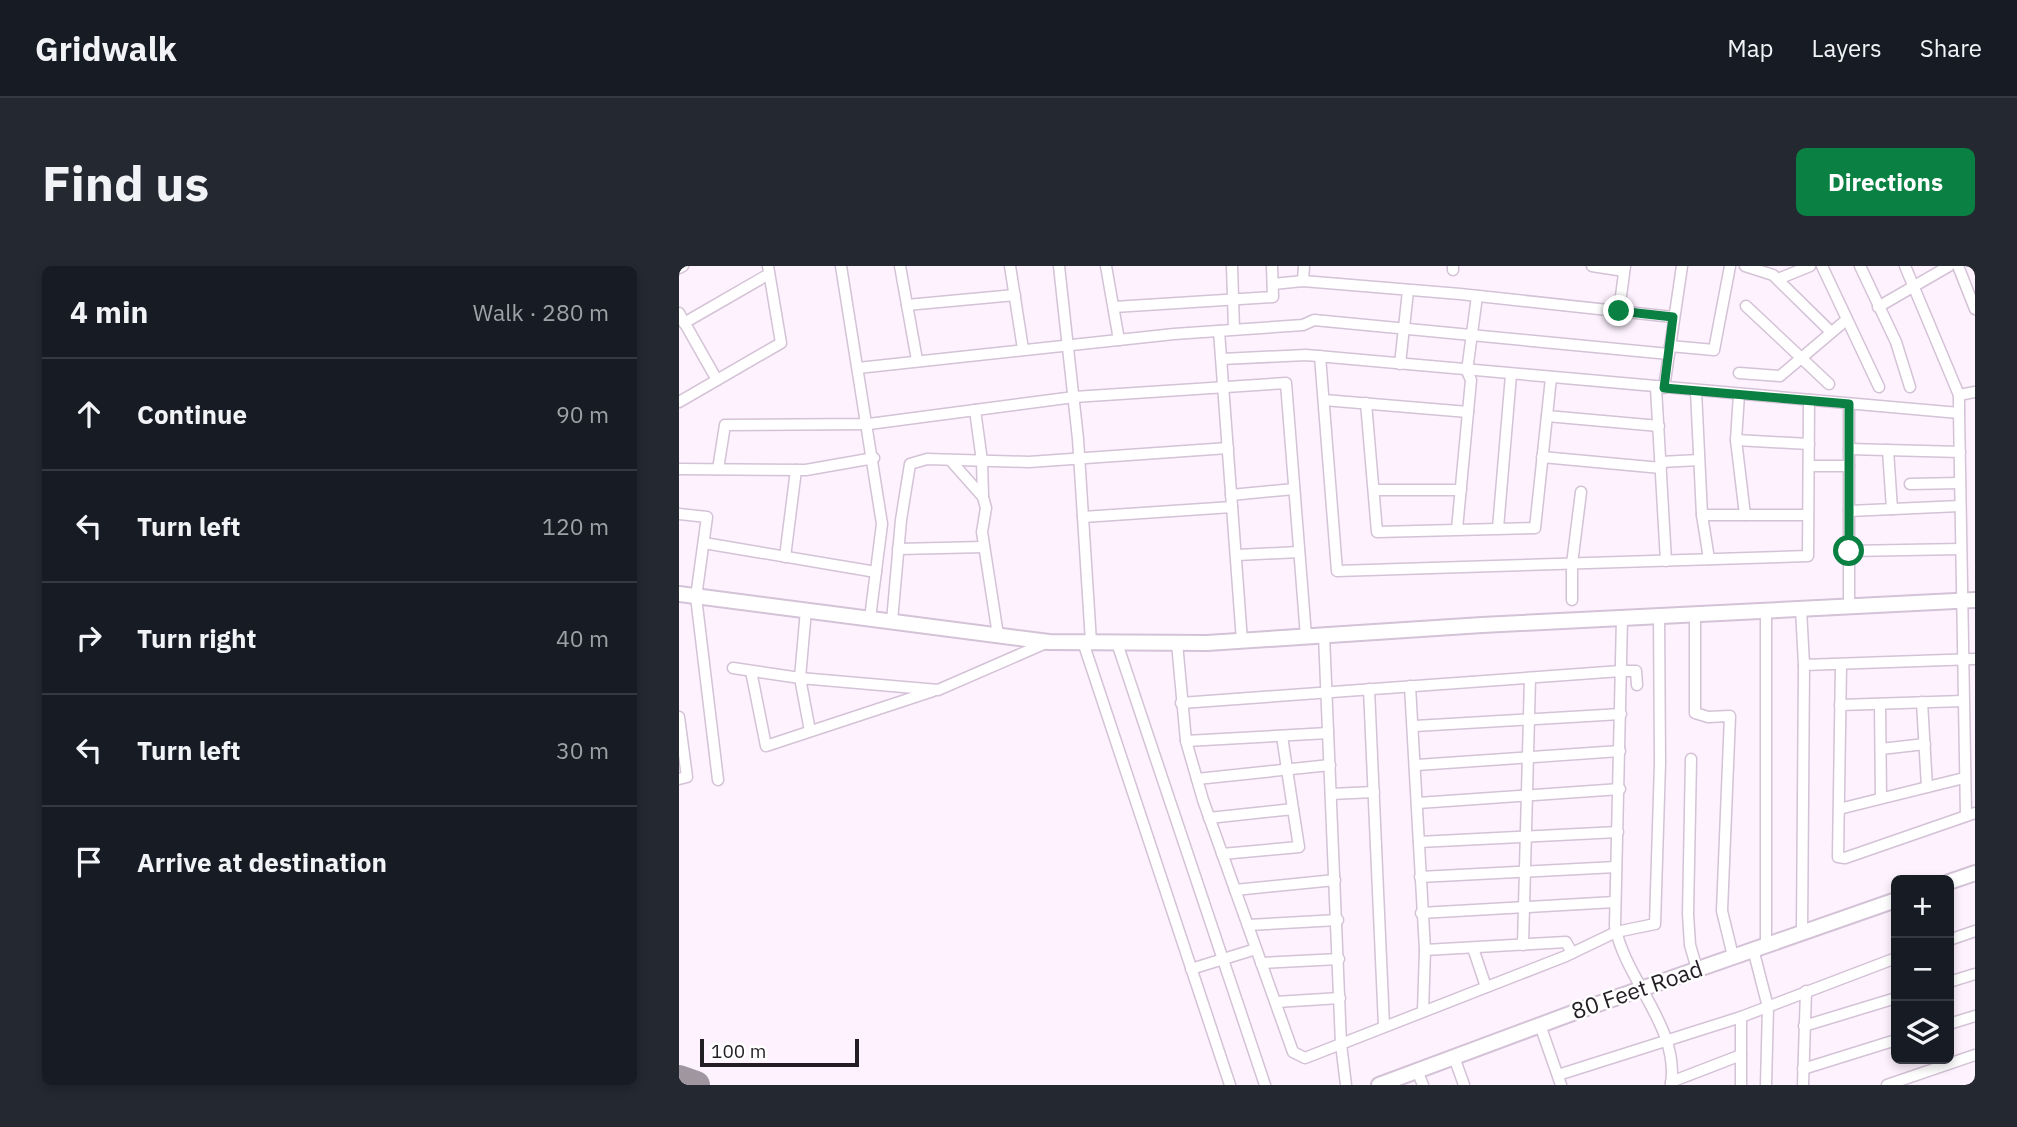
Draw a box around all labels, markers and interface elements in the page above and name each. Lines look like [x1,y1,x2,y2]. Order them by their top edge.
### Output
text: Gridwalk [35,27,177,70]
text: Map [1727,32,1774,64]
text: Layers [1812,32,1882,64]
text: Share [1920,32,1982,64]
button: Directions [1796,148,1975,216]
text: Find us [42,151,209,214]
text: 4 min [70,292,148,331]
route end [1603,295,1634,326]
text: Walk · 280 m [473,297,609,327]
icon: ahead [70,395,108,433]
text: Continue [137,397,247,431]
text: 90 m [556,399,609,429]
icon: left [70,507,108,545]
text: Turn left [137,509,240,543]
text: 120 m [542,511,609,541]
route start [1833,535,1864,566]
icon: right [70,619,108,657]
text: Turn right [137,621,256,655]
text: 40 m [556,623,609,653]
icon: left [70,731,108,769]
text: Turn left [137,733,240,767]
text: 30 m [556,735,609,765]
icon: arrive [70,843,108,881]
text: Arrive at destination [137,845,387,879]
map controls [1891,875,1954,1064]
button: + [1891,875,1954,938]
button: − [1891,938,1954,1001]
street label: 80 Feet Road [1567,953,1706,1026]
button: layers [1891,1001,1954,1064]
scale bar [700,1036,859,1068]
text: 100 m [711,1039,766,1063]

